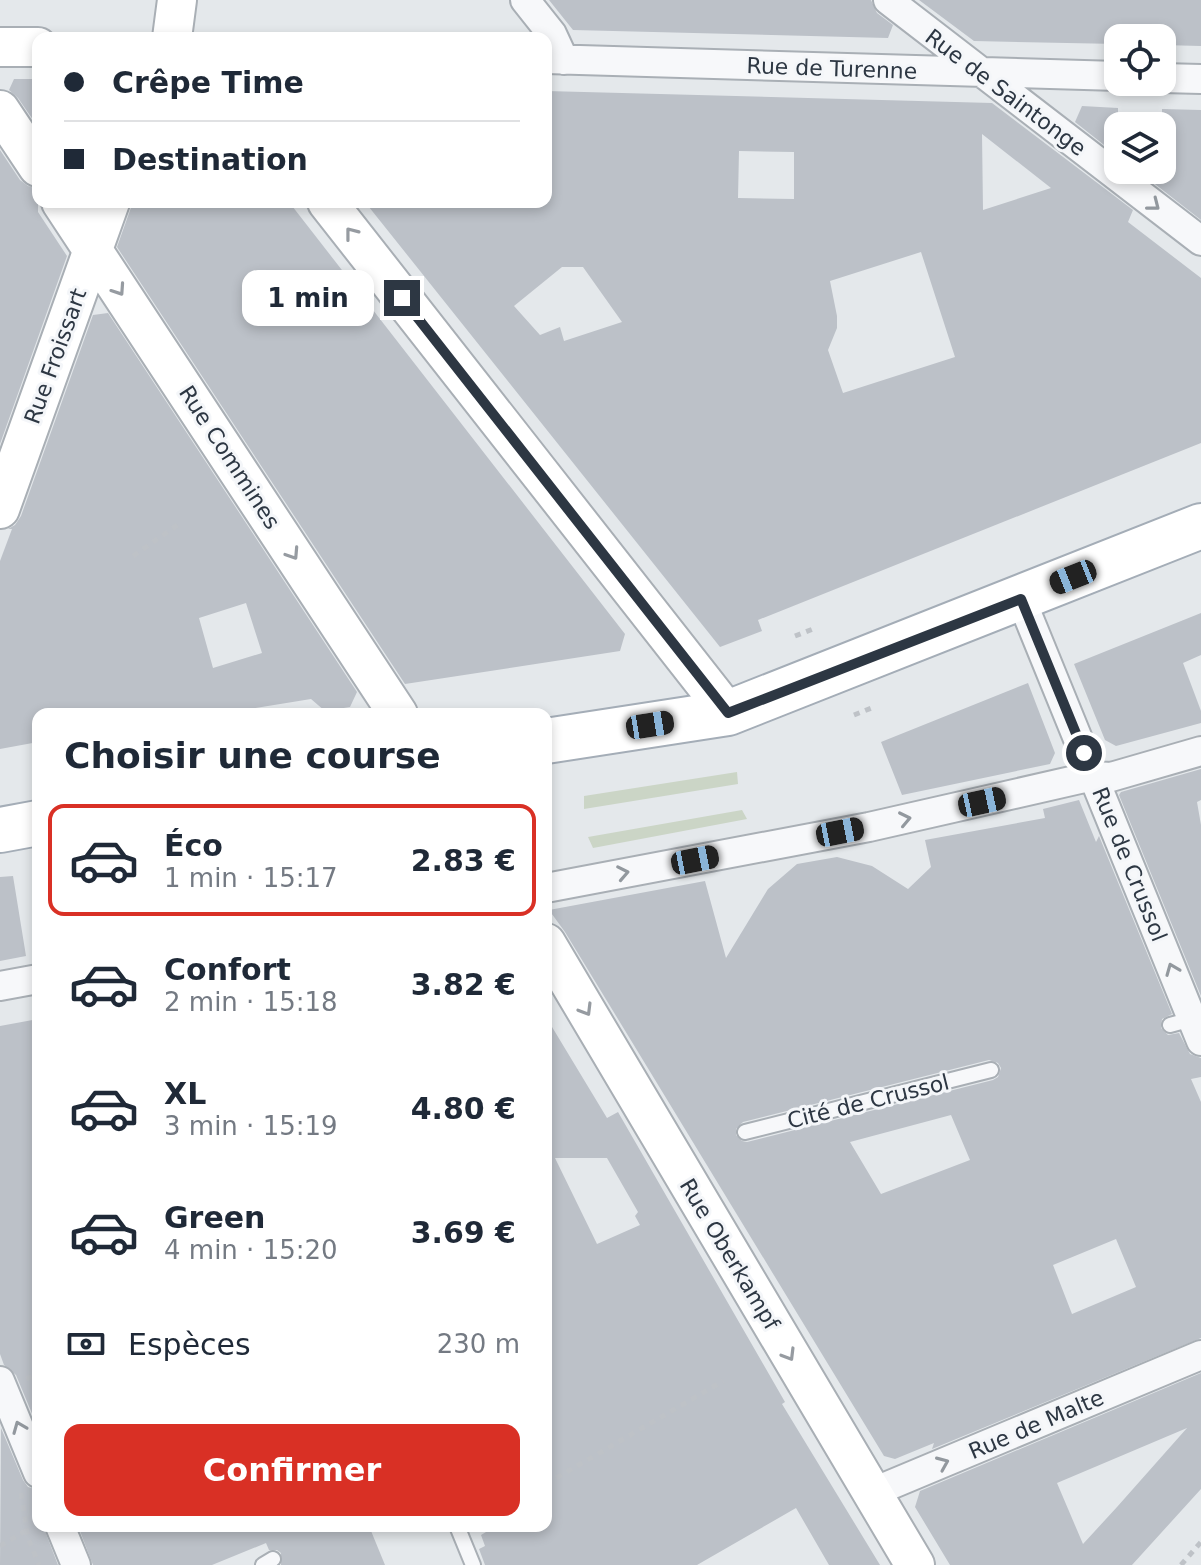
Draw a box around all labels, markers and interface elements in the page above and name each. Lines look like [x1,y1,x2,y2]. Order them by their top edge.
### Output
street label: Rue de Saintonge [921,24,1091,161]
map controls [1104,24,1176,184]
button: locate [1104,24,1176,96]
street label: Rue de Turenne [746,53,918,84]
text: Crêpe Time [112,65,304,100]
button: layers [1104,112,1176,184]
text: Destination [112,142,308,177]
one-way arrow [1145,196,1160,210]
one-way arrow [346,228,361,242]
callout: 1 min [242,270,374,326]
route end [384,280,420,316]
one-way arrow [109,282,124,296]
text: 1 min [267,283,349,313]
street label: Rue Froissart [19,285,92,427]
street label: Rue Commines [174,381,285,533]
one-way arrow [284,545,299,560]
car [1046,557,1100,597]
car [624,709,676,741]
text: Choisir une course [64,735,441,776]
route start [1066,735,1102,771]
street label: Rue de Crussol [1087,783,1172,945]
car [956,785,1008,819]
one-way arrow [898,811,912,828]
car [814,816,866,848]
icon: car [68,824,140,896]
text: Éco [164,828,223,863]
text: 2.83 € [411,843,516,878]
car [669,844,721,876]
text: 1 min · 15:17 [164,863,338,893]
one-way arrow [616,866,629,883]
icon: car [68,948,140,1020]
text: Confort [164,952,291,987]
one-way arrow [1165,963,1182,977]
text: 3.82 € [411,967,516,1002]
text: 2 min · 15:18 [164,987,338,1017]
one-way arrow [576,1001,592,1016]
street label: Cité de Crussol [785,1069,952,1134]
icon: car [68,1072,140,1144]
text: XL [164,1076,206,1111]
text: 4.80 € [411,1091,516,1126]
text: 3 min · 15:19 [164,1111,338,1141]
street label: Rue Oberkampf [675,1174,785,1335]
icon: car [68,1196,140,1268]
text: Green [164,1200,265,1235]
text: 3.69 € [411,1215,516,1250]
text: 4 min · 15:20 [164,1235,338,1265]
icon: cash [64,1322,108,1366]
text: Espèces [128,1327,251,1362]
text: 230 m [437,1329,520,1359]
one-way arrow [780,1346,795,1360]
street label: Rue de Malte [965,1385,1107,1464]
one-way arrow [12,1421,29,1435]
button: Confirmer [64,1424,520,1516]
one-way arrow [935,1457,950,1473]

